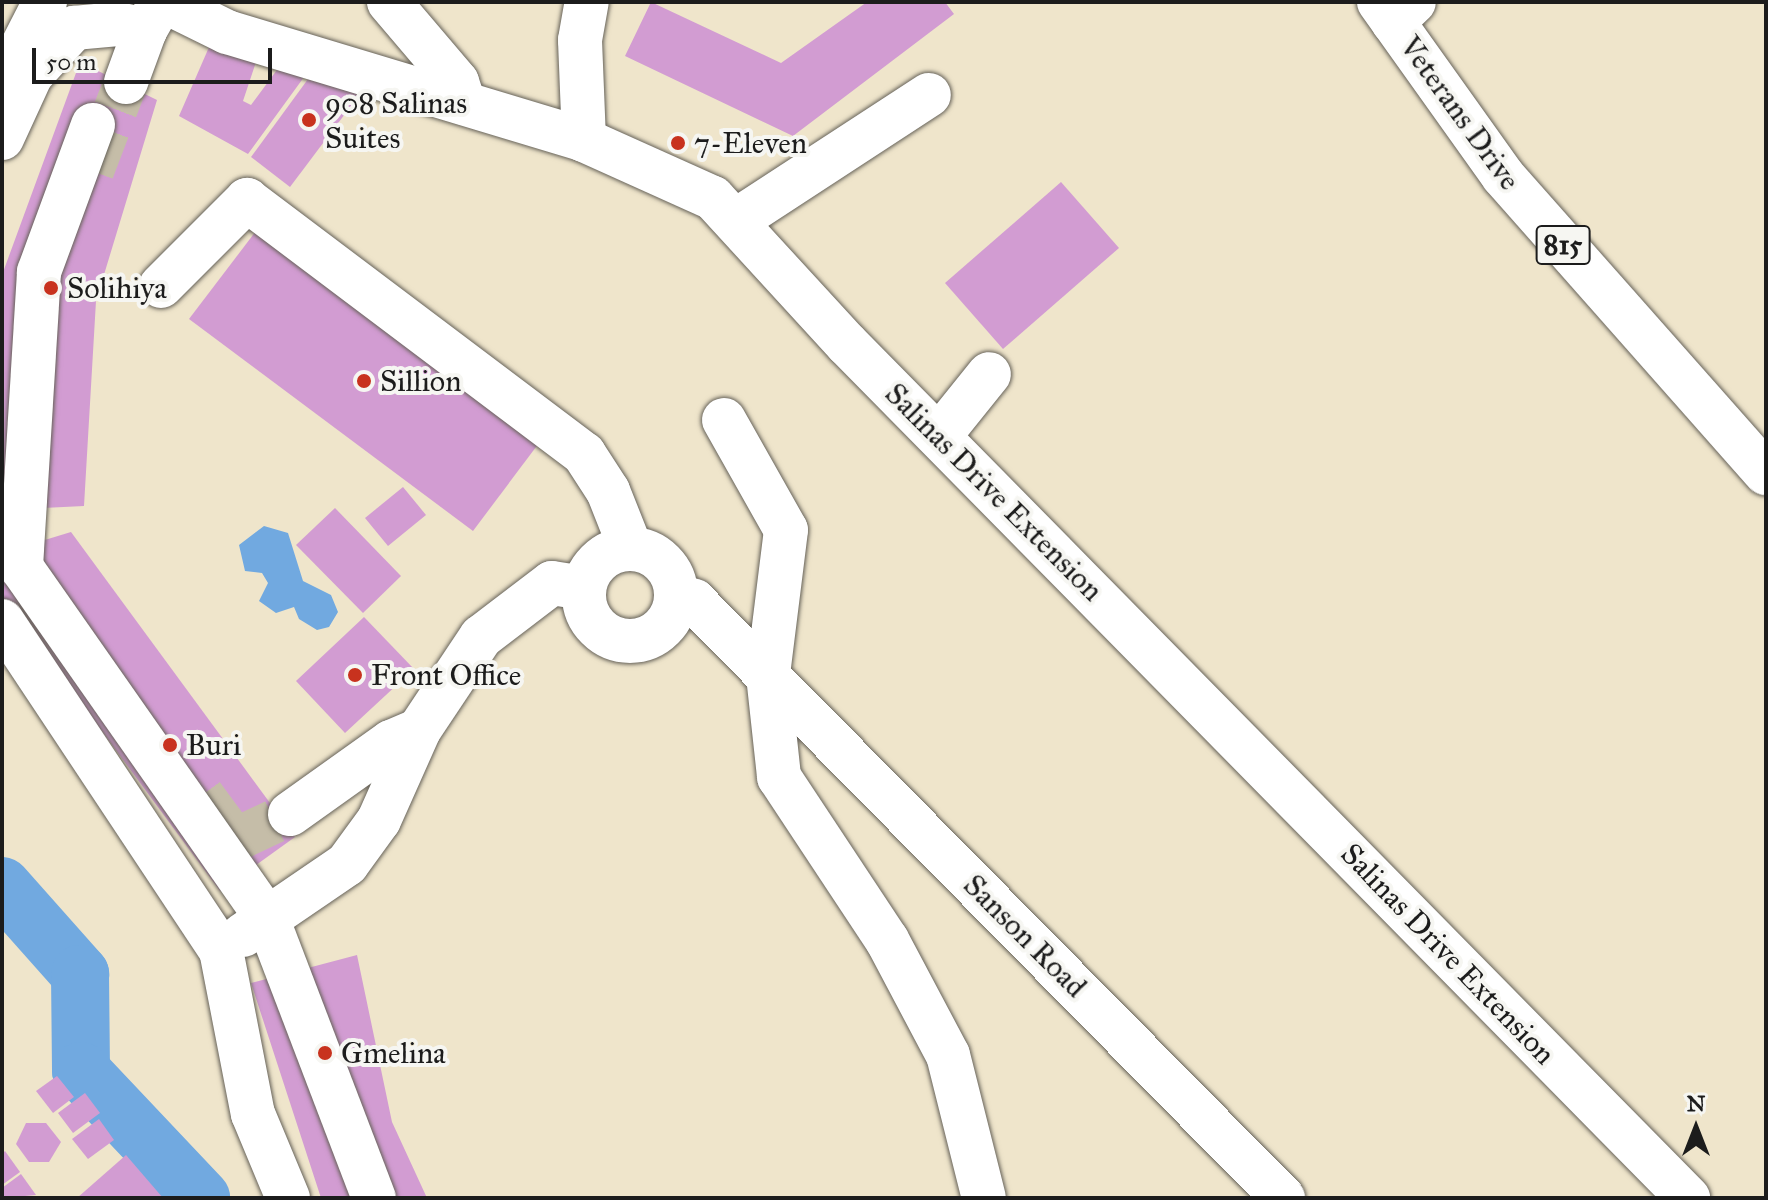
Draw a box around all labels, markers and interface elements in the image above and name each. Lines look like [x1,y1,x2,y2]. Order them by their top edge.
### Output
street label: Veterans Drive [1392,29,1528,197]
scale bar [36,32,276,82]
text: 50 m [46,47,96,77]
place label: 908 Salinas Suites [325,85,467,156]
marker: 908 Salinas Suites [300,111,318,129]
place label: 7-Eleven [694,125,807,161]
marker: 7-Eleven [669,134,687,152]
road number: 815 [1535,221,1591,269]
place label: Solihiya [67,270,167,306]
marker: Solihiya [42,279,60,297]
place label: Sillion [380,363,461,399]
marker: Sillion [355,372,373,390]
street label: Salinas Drive Extension [878,376,1110,608]
place label: Front Office [371,657,521,693]
marker: Front Office [346,666,364,684]
place label: Buri [186,727,241,763]
marker: Buri [161,736,179,754]
street label: Salinas Drive Extension [1333,836,1563,1072]
street label: Sanson Road [956,867,1094,1005]
place label: Gmelina [341,1035,446,1071]
marker: Gmelina [316,1044,334,1062]
north arrow [1656,1088,1736,1168]
text: N [1687,1090,1705,1117]

